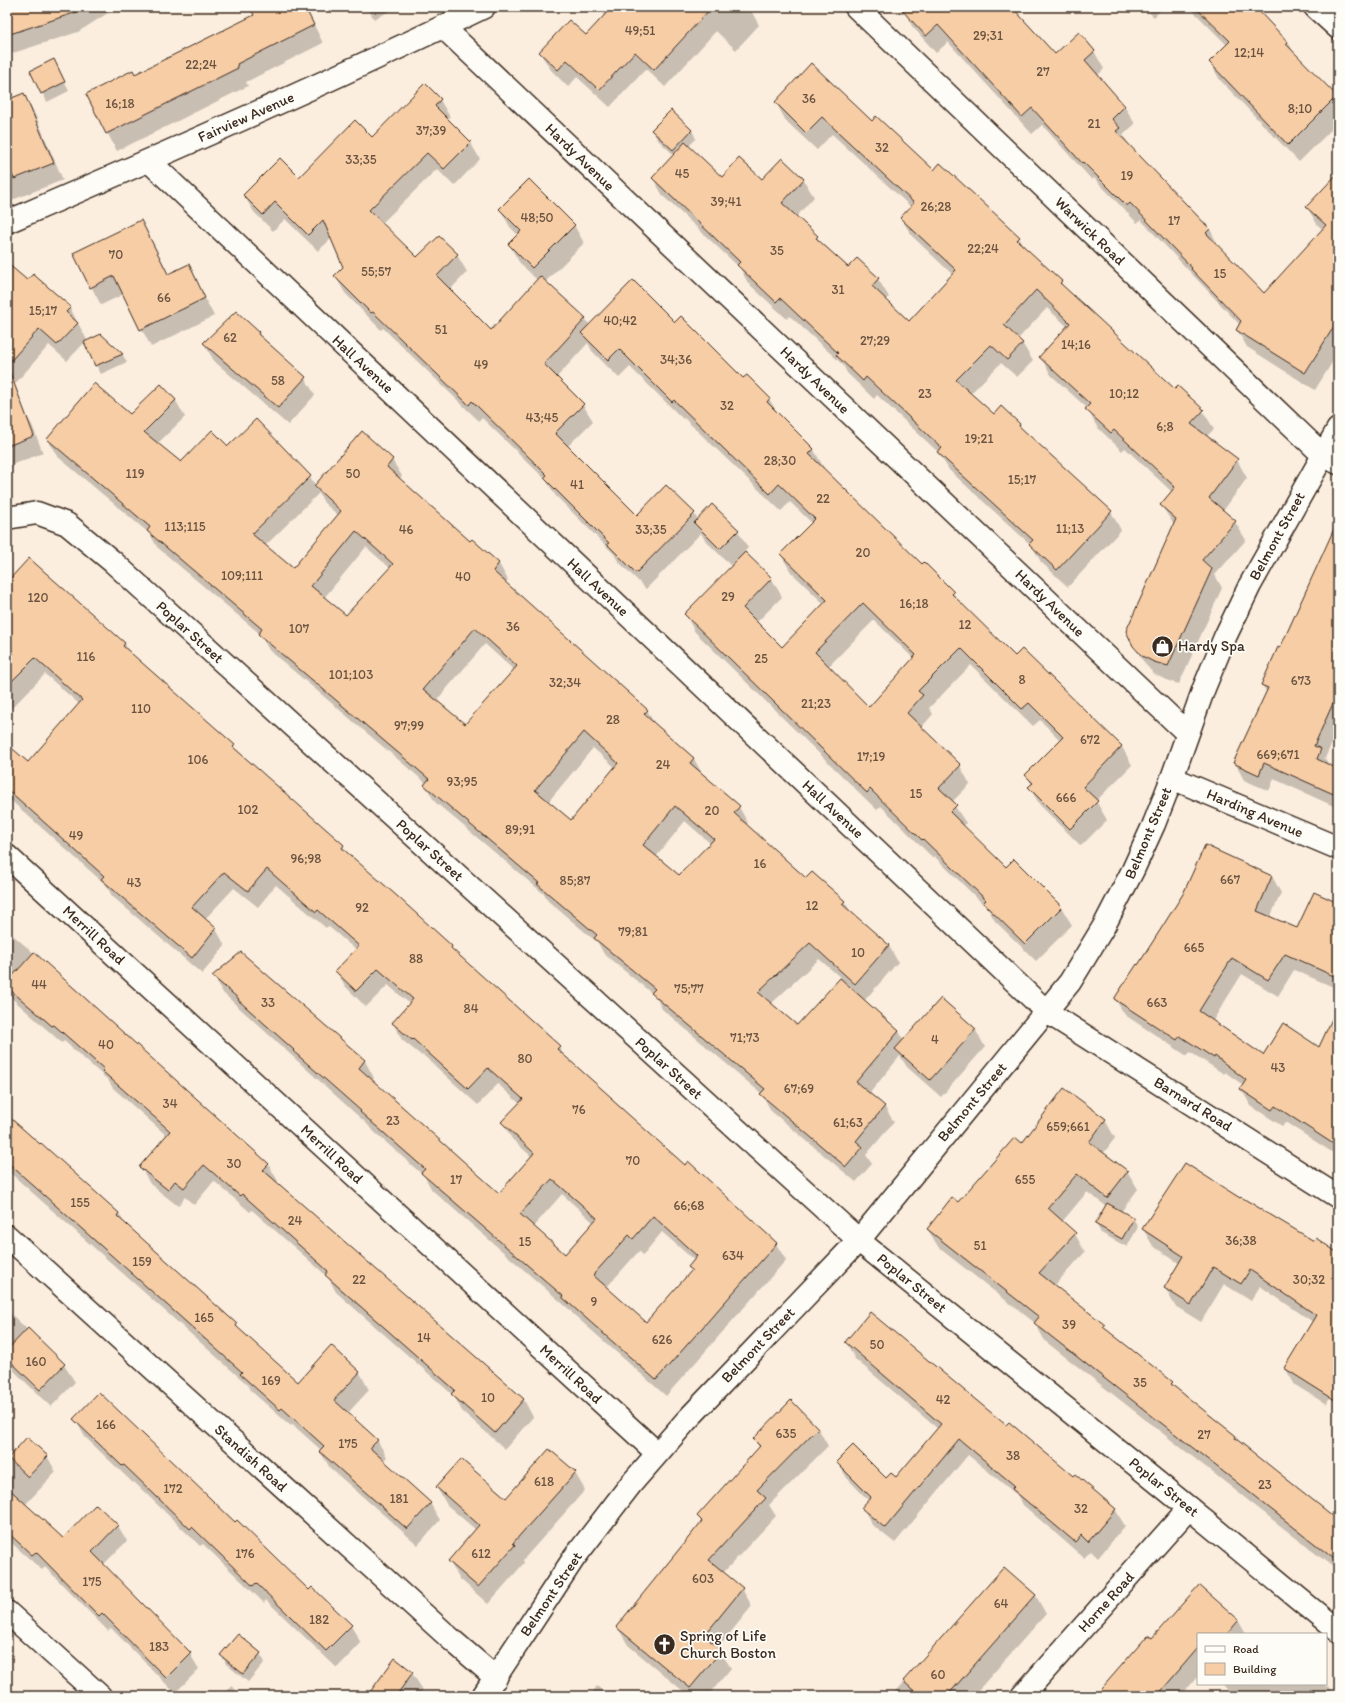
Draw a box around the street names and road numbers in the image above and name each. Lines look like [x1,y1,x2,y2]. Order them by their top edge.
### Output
street label: Fairview Avenue [195,88,297,146]
street label: Hardy Avenue [542,119,618,195]
street label: Warwick Road [1051,193,1129,269]
street label: Hall Avenue [328,331,398,397]
street label: Hardy Avenue [777,342,853,418]
street label: Belmont Street [1245,488,1309,583]
street label: Hall Avenue [563,554,633,620]
street label: Hardy Avenue [1012,565,1088,641]
street label: Poplar Street [153,597,228,667]
street label: Hall Avenue [798,776,868,842]
street label: Belmont Street [1121,784,1176,882]
street label: Harding Avenue [1204,785,1306,841]
street label: Poplar Street [393,815,468,885]
street label: Merrill Road [59,902,129,968]
street label: Poplar Street [632,1033,707,1103]
street label: Belmont Street [934,1058,1011,1145]
street label: Barnard Road [1151,1073,1235,1135]
street label: Merrill Road [297,1121,367,1187]
street label: Poplar Street [874,1249,951,1317]
street label: Belmont Street [717,1303,799,1387]
street label: Merrill Road [536,1341,606,1407]
street label: Standish Road [211,1420,291,1496]
street label: Poplar Street [1126,1453,1203,1521]
street label: Belmont Street [516,1548,586,1640]
street label: Horne Road [1074,1568,1138,1636]

